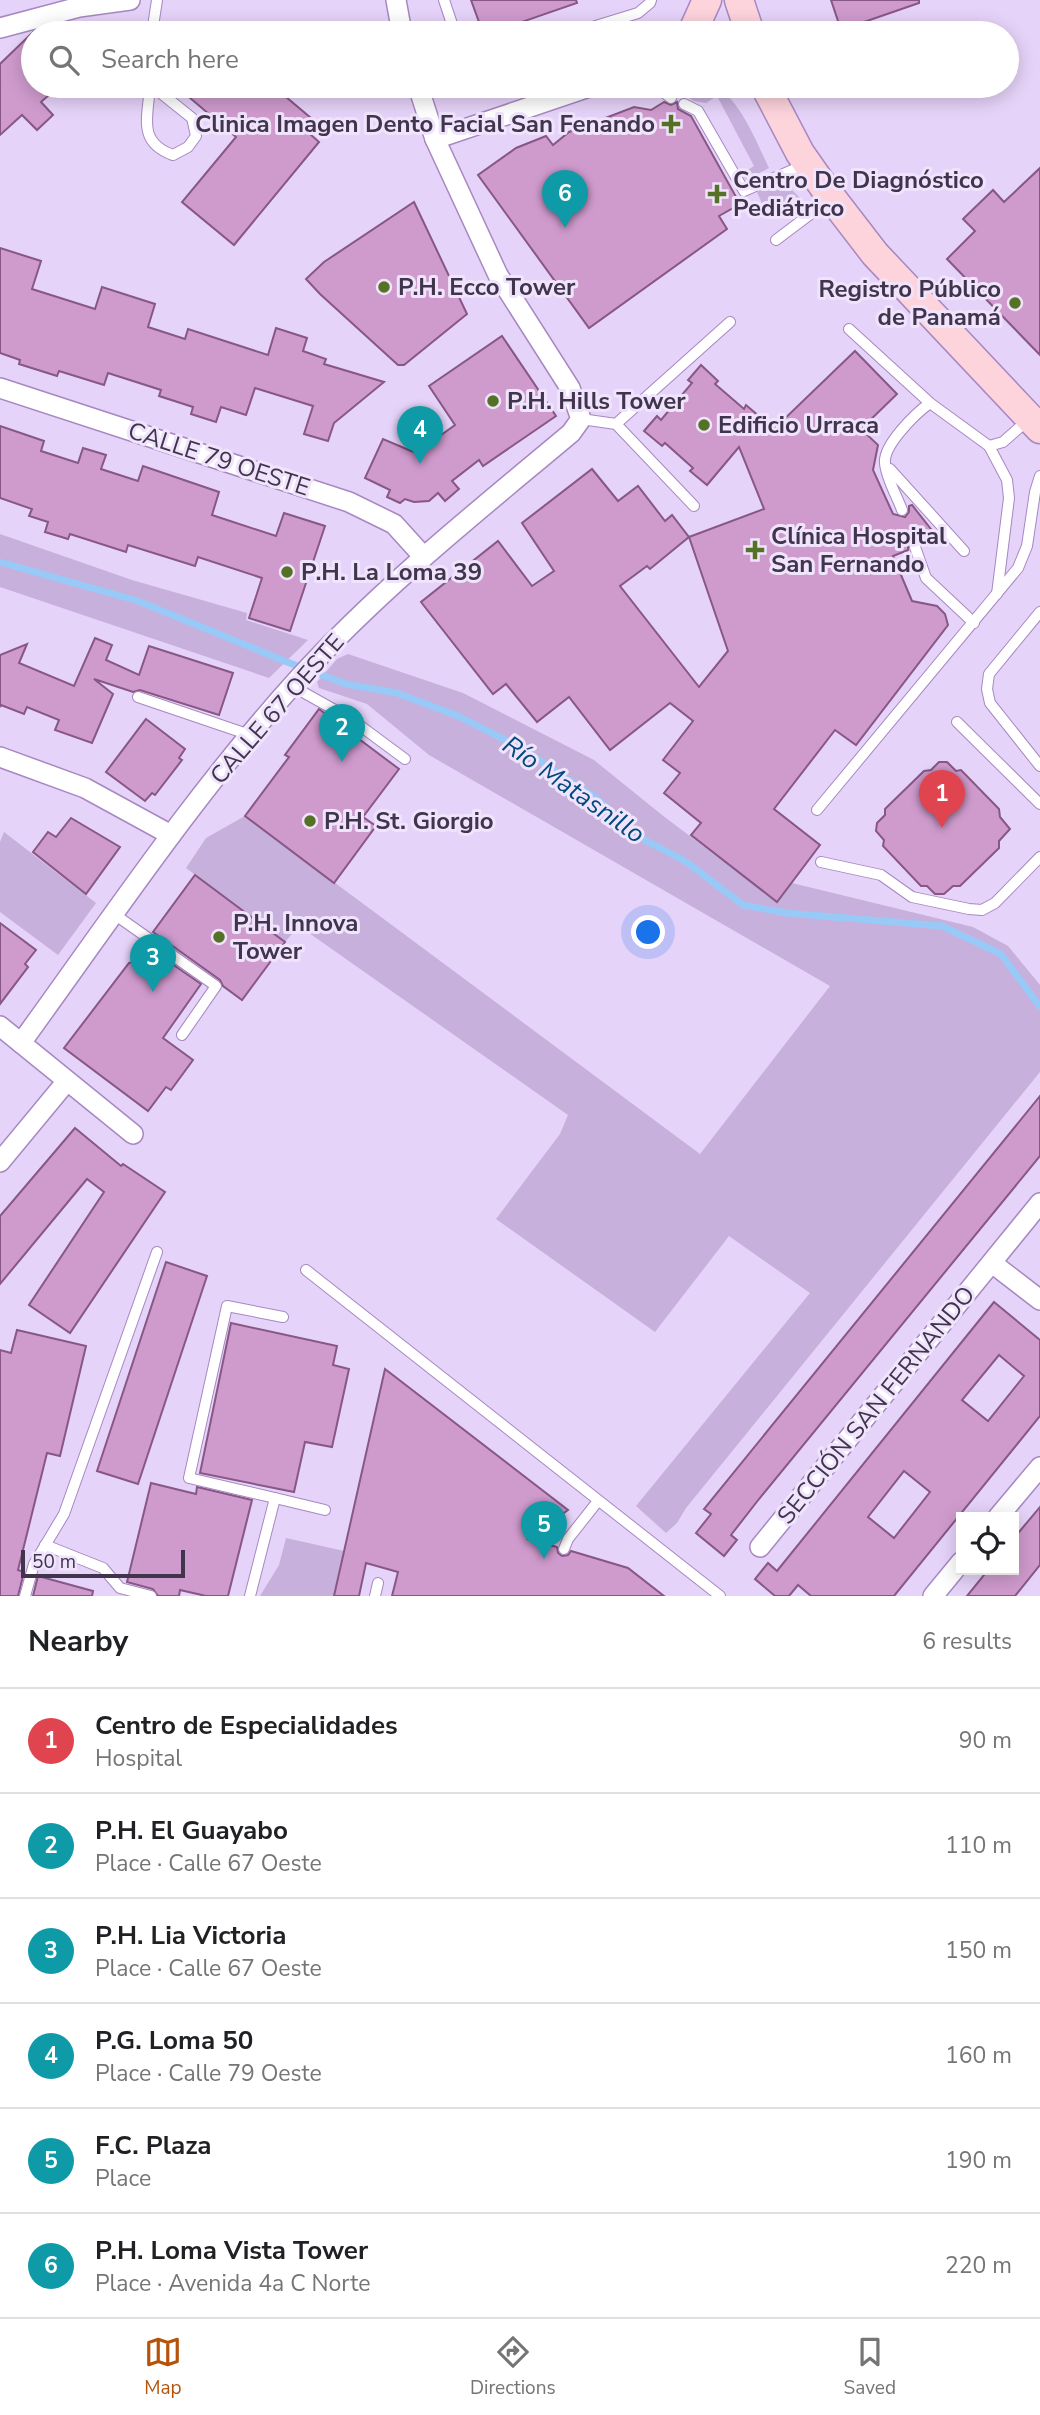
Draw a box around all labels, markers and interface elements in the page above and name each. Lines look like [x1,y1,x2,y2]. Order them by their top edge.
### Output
search box [21,21,1019,98]
icon: search [45,41,83,79]
text: Search here [101,42,239,77]
place label: Clinica Imagen Dento Facial San Fenando [195,108,655,140]
marker: Clinica Imagen Dento Facial San Fenando [661,114,681,134]
place label: Centro De Diagnóstico Pediátrico [733,164,984,224]
pin: 6 [542,170,588,228]
marker: Centro De Diagnóstico Pediátrico [707,184,727,204]
place label: P.H. Ecco Tower [398,271,576,303]
place label: Registro Público de Panamá [818,273,1001,333]
marker: P.H. Ecco Tower [376,279,392,295]
marker: Registro Público de Panamá [1007,295,1023,311]
place label: P.H. Hills Tower [507,385,686,417]
marker: P.H. Hills Tower [485,393,501,409]
pin: 4 [397,406,443,464]
place label: Edificio Urraca [718,409,879,441]
street label: CALLE 79 OESTE [124,415,314,503]
marker: Edificio Urraca [696,417,712,433]
place label: Clínica Hospital San Fernando [771,520,947,580]
marker: Clínica Hospital San Fernando [745,540,765,560]
place label: P.H. La Loma 39 [301,556,482,588]
marker: P.H. La Loma 39 [279,564,295,580]
street label: CALLE 67 OESTE [203,627,351,791]
pin: 2 [319,704,365,762]
water label: Río Matasnillo [495,727,652,851]
pin: 1 [919,770,965,828]
place label: P.H. St. Giorgio [324,805,494,837]
marker: P.H. St. Giorgio [302,813,318,829]
place label: P.H. Innova Tower [233,907,358,967]
your location [631,915,665,949]
marker: P.H. Innova Tower [211,929,227,945]
pin: 3 [130,934,176,992]
street label: SECCIÓN SAN FERNANDO [770,1279,982,1531]
pin: 5 [521,1501,567,1559]
map controls [956,1512,1019,1575]
button: locate [956,1512,1019,1575]
scale bar [21,1547,186,1579]
text: 50 m [32,1549,76,1575]
text: Nearby [28,1621,128,1662]
text: 6 results [922,1626,1012,1657]
text: Centro de Especialidades [95,1708,398,1743]
text: 1 [44,1725,58,1756]
text: 90 m [959,1725,1012,1756]
text: Hospital [95,1743,182,1774]
text: P.H. El Guayabo [95,1813,288,1848]
text: 2 [44,1830,58,1861]
text: 110 m [945,1830,1012,1861]
text: Place · Calle 67 Oeste [95,1848,322,1879]
text: P.H. Lia Victoria [95,1918,286,1953]
text: 3 [44,1935,58,1966]
text: 150 m [945,1935,1012,1966]
text: Place · Calle 67 Oeste [95,1953,322,1984]
text: P.G. Loma 50 [95,2023,253,2058]
text: 4 [44,2040,58,2071]
text: 160 m [945,2040,1012,2071]
text: Place · Calle 79 Oeste [95,2058,322,2089]
text: F.C. Plaza [95,2128,212,2163]
text: 5 [44,2145,58,2176]
text: 190 m [945,2145,1012,2176]
text: Place [95,2163,151,2194]
text: P.H. Loma Vista Tower [95,2233,368,2268]
text: 6 [44,2250,58,2281]
text: 220 m [945,2250,1012,2281]
text: Place · Avenida 4a C Norte [95,2268,370,2299]
tab: Map [144,2333,182,2401]
tab: Directions [470,2333,556,2401]
tab: Saved [844,2333,896,2401]

